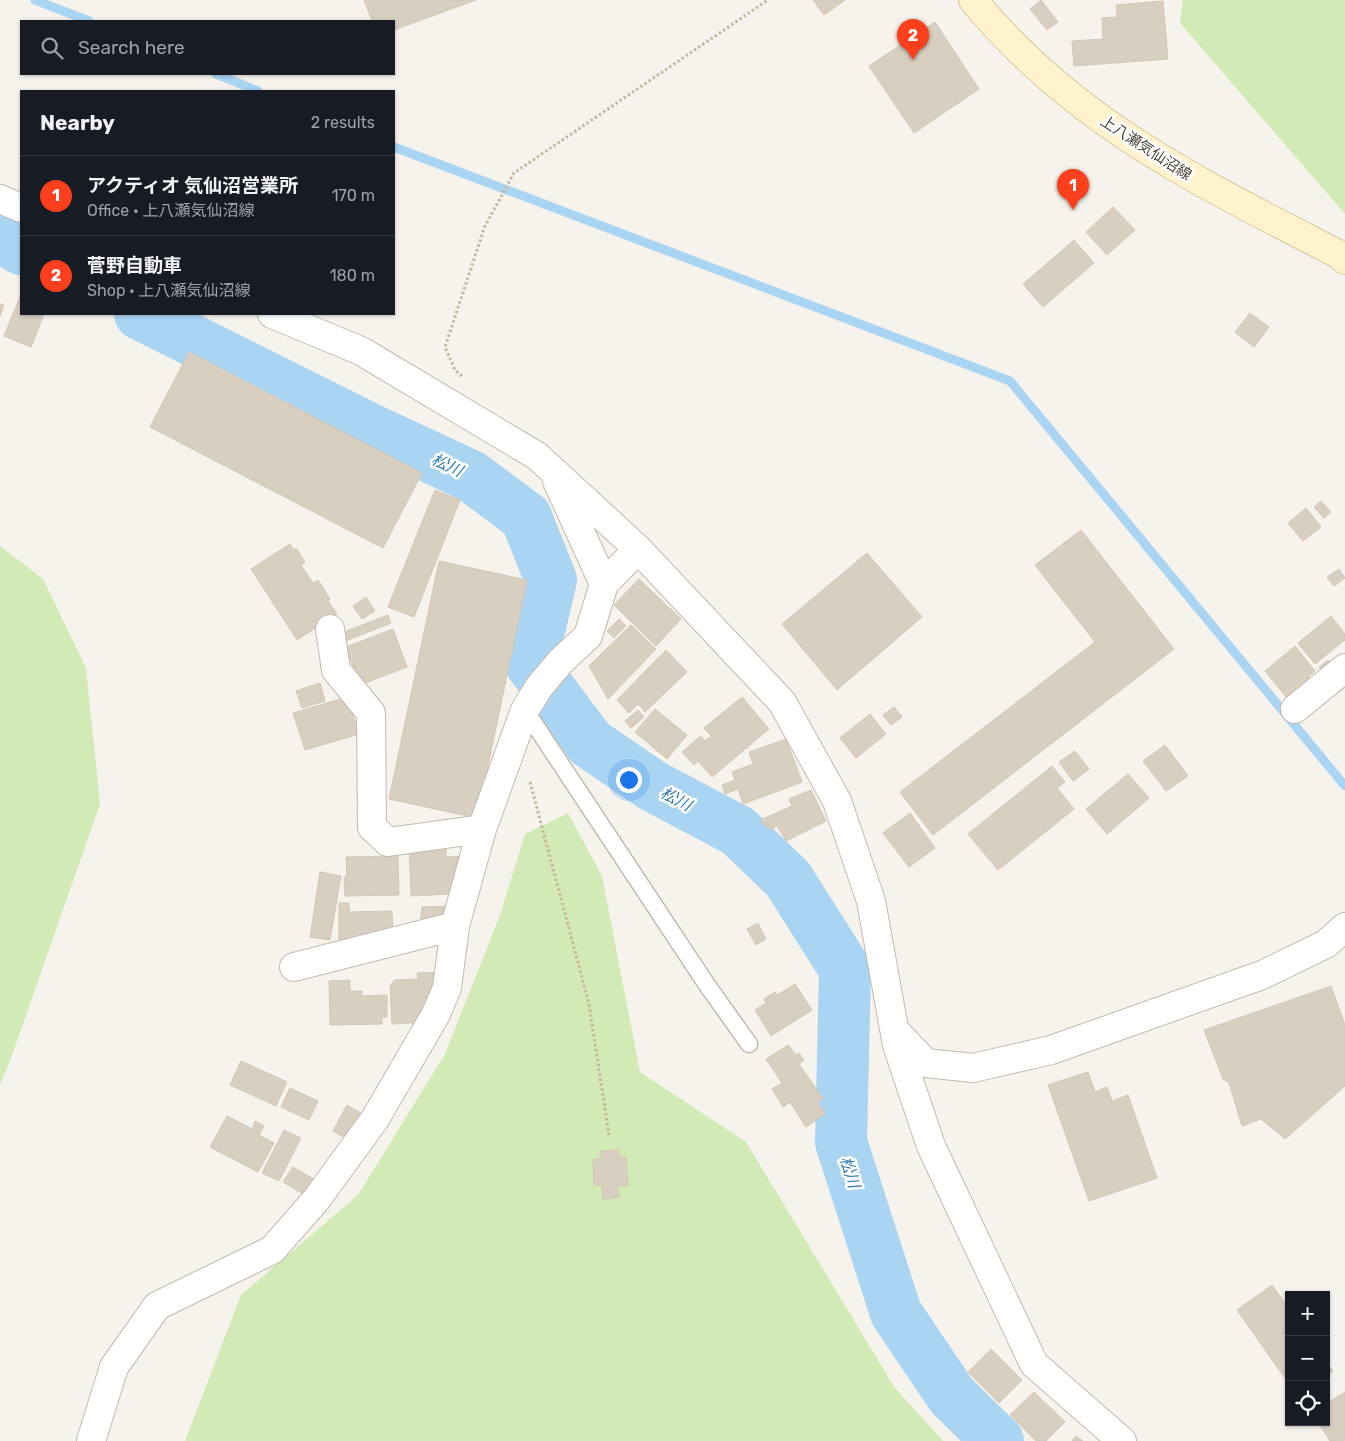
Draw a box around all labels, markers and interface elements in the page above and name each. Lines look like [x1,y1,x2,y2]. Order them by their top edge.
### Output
pin: 2 [897,19,929,60]
search box [20,20,395,75]
icon: search [38,34,66,62]
text: Search here [78,36,185,59]
text: Nearby [40,110,115,135]
street label: 上八瀬気仙沼線 [1097,112,1195,184]
text: 2 results [311,113,375,132]
pin: 1 [1057,169,1089,210]
text: アクティオ 気仙沼営業所 [87,174,298,197]
text: 1 [52,186,60,205]
text: 170 m [332,186,375,205]
text: Office · 上八瀬気仙沼線 [87,201,254,220]
text: 菅野自動車 [87,254,182,277]
text: 2 [51,266,61,285]
text: 180 m [330,266,375,285]
text: Shop · 上八瀬気仙沼線 [87,281,251,300]
water label: 松川 [428,450,467,481]
your location [616,767,642,793]
water label: 松川 [657,783,696,816]
water label: 松川 [836,1154,865,1192]
map controls [1285,1291,1330,1426]
button: + [1285,1291,1330,1336]
button: − [1285,1336,1330,1381]
button: locate [1285,1381,1330,1426]

